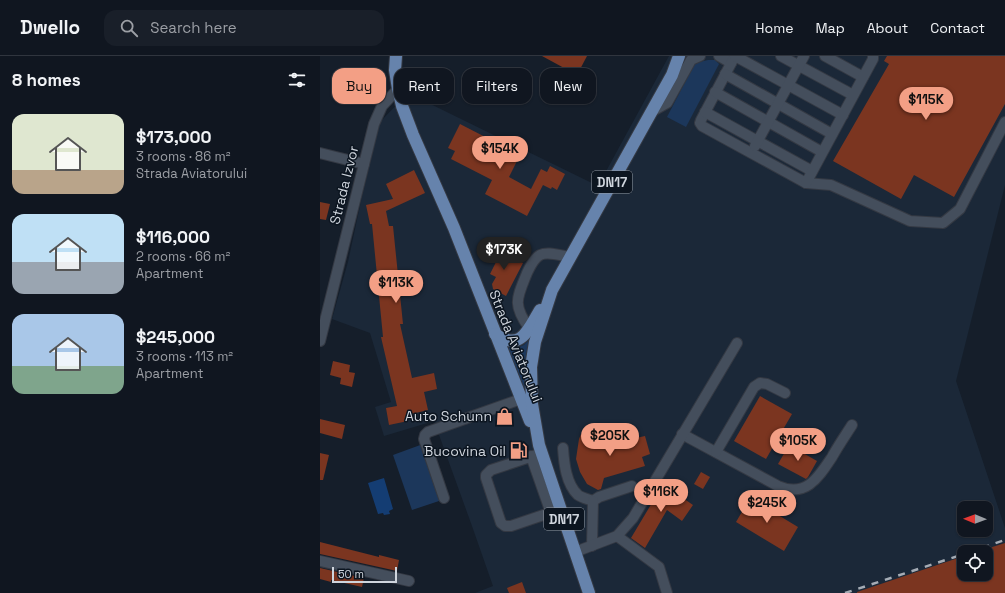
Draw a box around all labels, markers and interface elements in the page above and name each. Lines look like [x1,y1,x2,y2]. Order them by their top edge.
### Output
search box [104,10,384,46]
text: Dwello [20,15,80,40]
icon: search [118,17,140,39]
text: Search here [150,18,237,37]
text: Home [755,19,793,37]
text: Map [815,19,845,37]
text: About [867,19,908,37]
text: Contact [930,19,985,37]
chip: Buy [332,68,386,104]
chip: Rent [394,68,454,104]
chip: Filters [462,68,532,104]
chip: New [540,68,596,104]
text: 8 homes [12,69,81,91]
icon: filters [286,69,308,91]
pin: $115K [898,87,954,121]
text: $115K [908,91,944,108]
text: $173,000 [136,126,212,148]
icon: home [44,130,92,178]
pin: $154K [472,136,528,170]
text: $154K [481,140,519,157]
street label: Strada Izvor [326,144,362,226]
text: 3 rooms · 86 m² [136,148,230,165]
text: Strada Aviatorului [136,165,247,182]
road number: DN17 [592,171,632,193]
text: $116,000 [136,226,210,248]
icon: home [44,230,92,278]
pin: $173K [476,237,532,271]
text: $173K [486,241,523,258]
text: 2 rooms · 66 m² [136,248,230,265]
text: Apartment [136,265,204,282]
pin: $113K [368,270,424,304]
text: $113K [378,274,414,291]
street label: Strada Aviatorului [485,287,547,405]
text: $245,000 [136,326,215,348]
icon: home [44,330,92,378]
text: 3 rooms · 113 m² [136,348,233,365]
text: Apartment [136,365,204,382]
shop icon: Auto Schunn [495,406,515,426]
place label: Auto Schunn [405,407,492,425]
pin: $205K [582,423,638,457]
text: $205K [590,427,630,444]
pin: $105K [770,428,826,462]
text: $105K [779,432,817,449]
fuel station icon: Bucovina Oil [509,441,529,461]
place label: Bucovina Oil [424,442,506,460]
pin: $116K [633,479,689,513]
text: $116K [643,483,679,500]
pin: $245K [739,490,795,524]
text: $245K [747,494,787,511]
north arrow [957,501,993,537]
map controls [957,501,993,581]
road number: DN17 [544,508,584,530]
button: locate [957,545,993,581]
scale bar [332,565,397,584]
text: 50 m [338,567,364,581]

